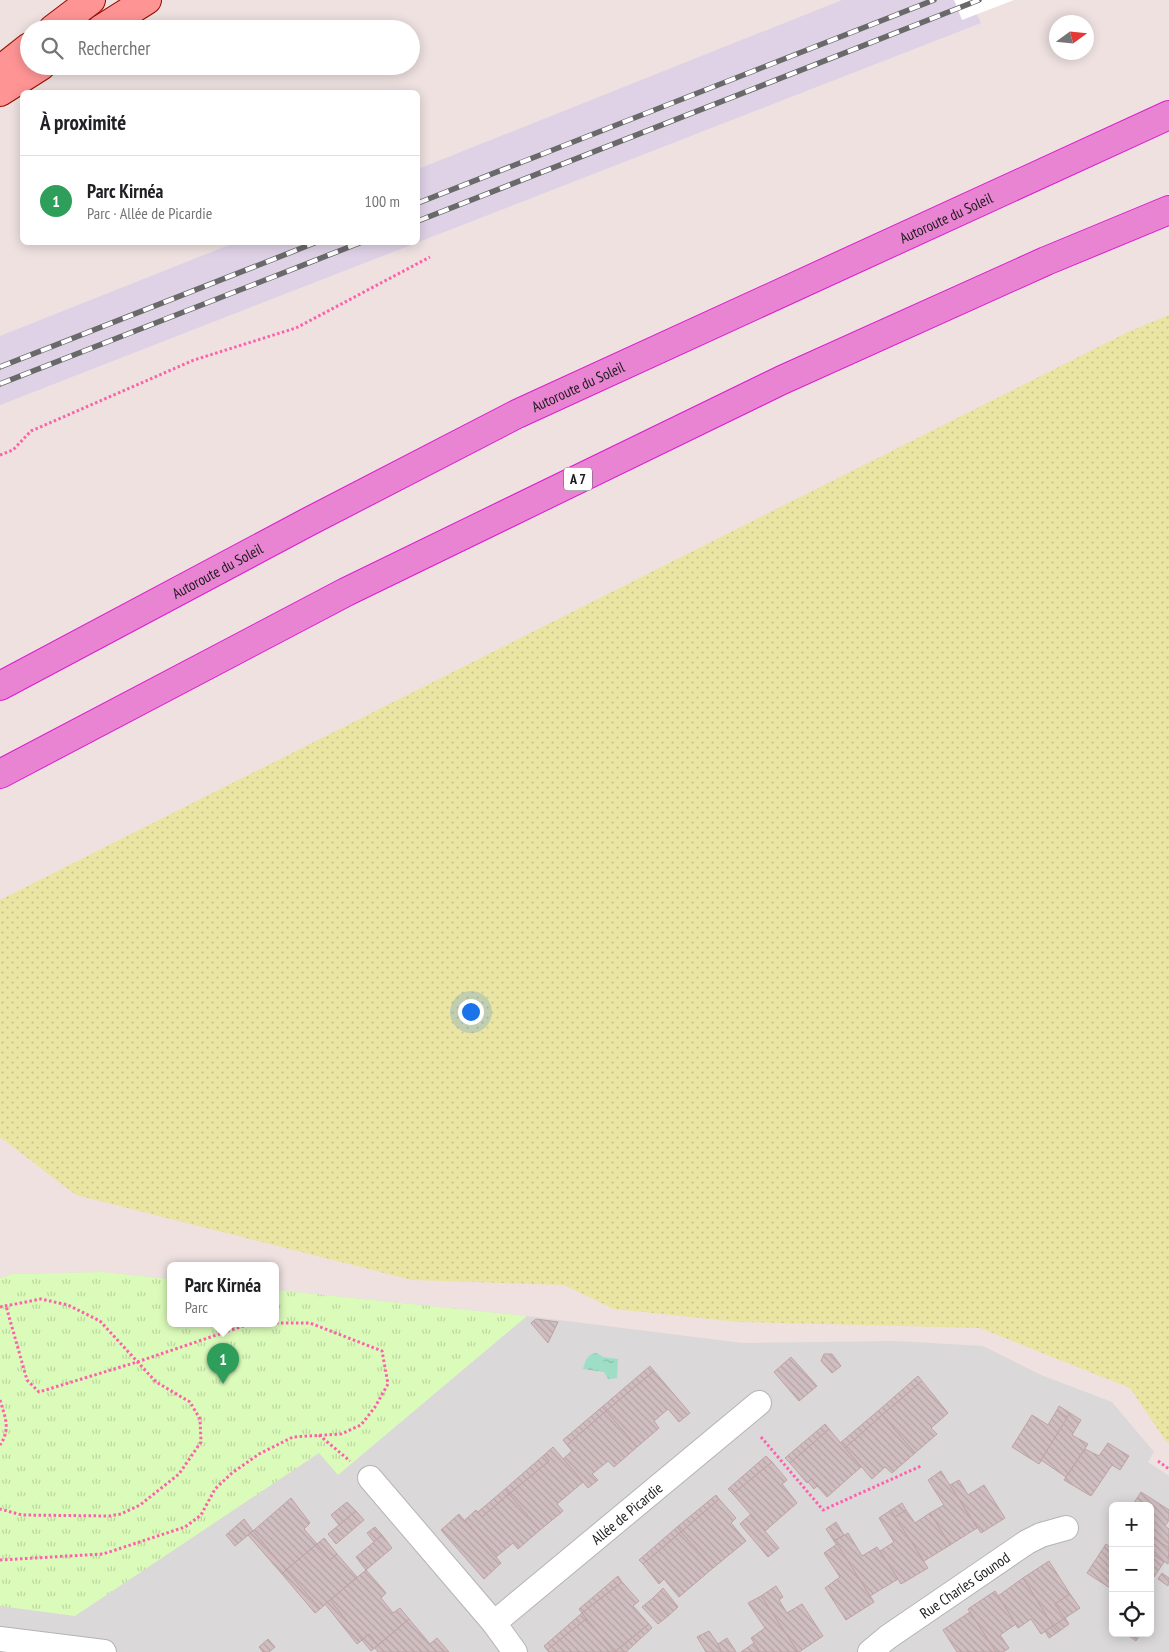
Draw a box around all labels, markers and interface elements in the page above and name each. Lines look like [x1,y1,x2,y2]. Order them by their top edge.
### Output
north arrow [1049,15,1094,60]
search box [20,20,420,75]
icon: search [38,34,66,62]
text: Rechercher [78,36,150,60]
text: À proximité [40,109,126,136]
text: Parc Kirnéa [87,179,163,203]
street label: Autoroute du Soleil [896,188,996,247]
text: 1 [52,191,60,211]
text: 100 m [365,191,400,211]
text: Parc · Allée de Picardie [87,203,212,223]
street label: Autoroute du Soleil [528,356,628,416]
road number: A 7 [564,468,592,490]
street label: Autoroute du Soleil [168,538,266,602]
your location [458,999,484,1025]
popup [167,1262,279,1327]
text: Parc Kirnéa [185,1273,261,1297]
text: Parc [185,1297,208,1317]
pin: 1 [207,1343,239,1384]
street label: Allée de Picardie [587,1478,666,1548]
map controls [1109,1502,1154,1637]
button: + [1109,1502,1154,1547]
street label: Rue Charles Gounod [916,1547,1013,1622]
button: − [1109,1547,1154,1592]
button: locate [1109,1592,1154,1637]

